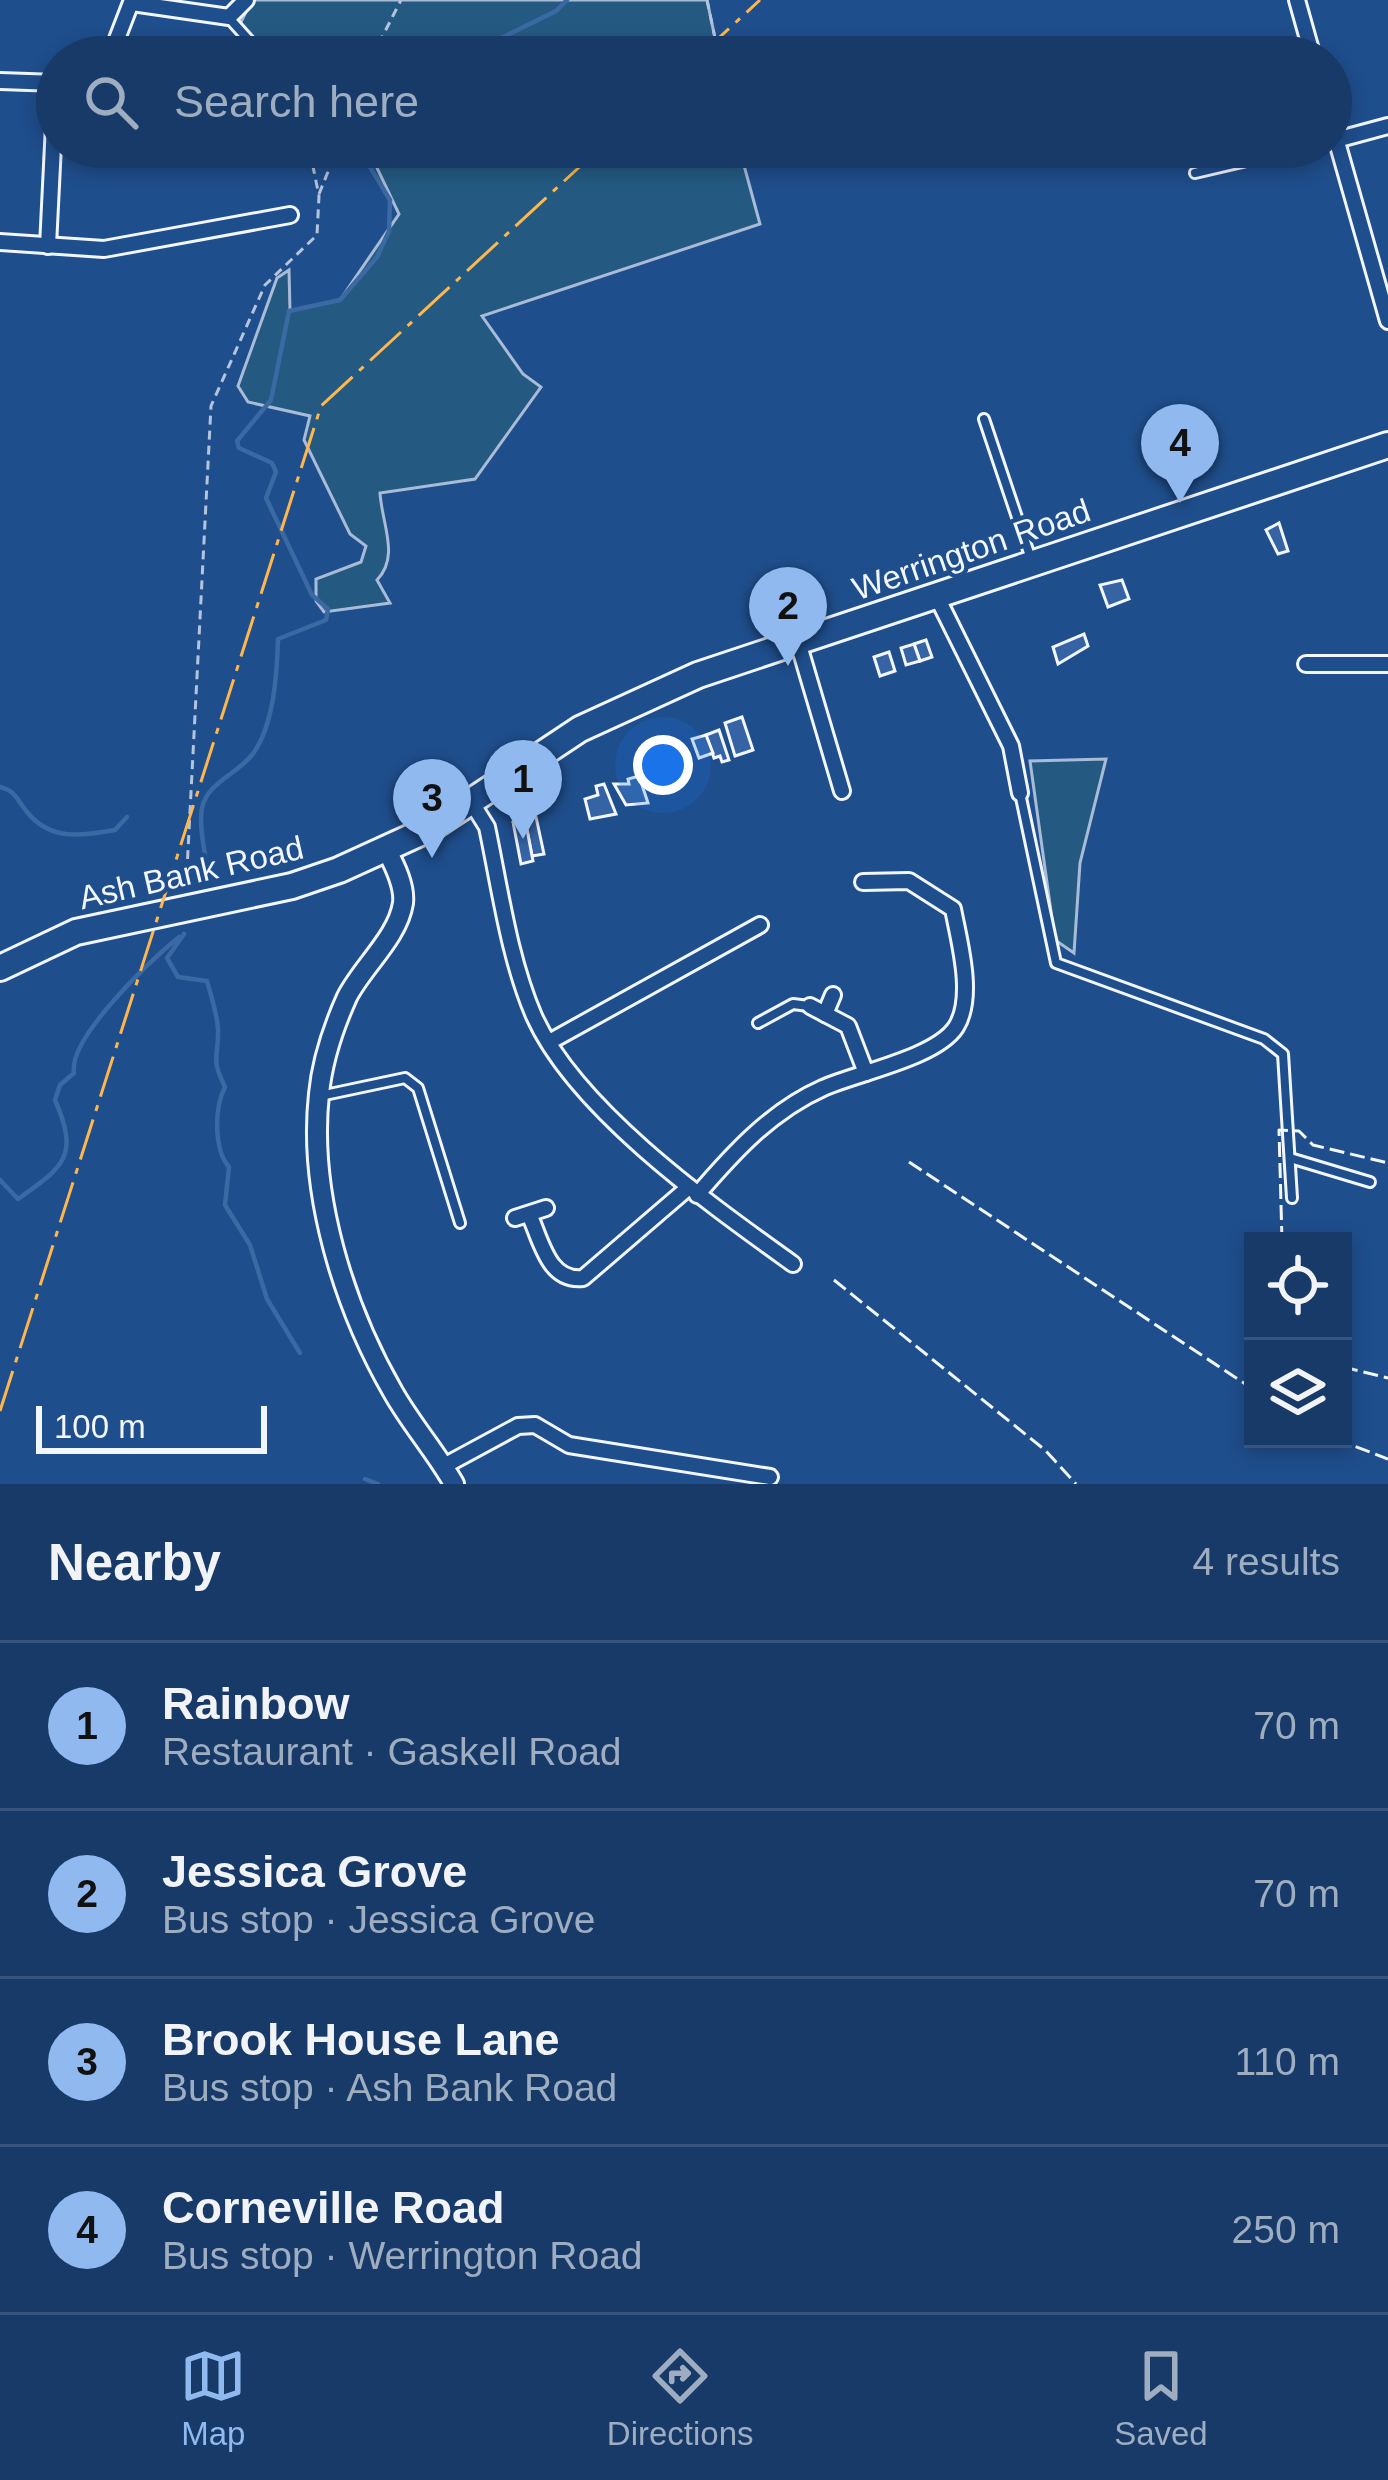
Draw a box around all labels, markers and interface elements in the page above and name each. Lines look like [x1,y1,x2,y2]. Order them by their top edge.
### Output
search box [36,36,1352,168]
icon: search [78,69,144,135]
text: Search here [174,76,419,127]
pin: 4 [1141,404,1219,503]
street label: Werrington Road [847,491,1095,607]
pin: 2 [749,567,827,666]
your location [633,735,693,795]
pin: 1 [484,740,562,839]
pin: 3 [393,759,471,858]
street label: Ash Bank Road [75,829,307,916]
map controls [1244,1232,1352,1448]
button: locate [1244,1232,1352,1340]
button: layers [1244,1340,1352,1448]
scale bar [36,1400,267,1453]
text: 100 m [54,1408,146,1445]
text: Nearby [48,1534,221,1591]
text: 4 results [1193,1540,1340,1583]
text: Rainbow [162,1678,350,1729]
text: 1 [76,1704,98,1747]
text: 70 m [1253,1704,1340,1747]
text: Restaurant · Gaskell Road [162,1730,622,1773]
text: Jessica Grove [162,1846,467,1897]
text: 2 [76,1872,98,1915]
text: 70 m [1253,1872,1340,1915]
text: Bus stop · Jessica Grove [162,1898,596,1941]
text: Brook House Lane [162,2014,560,2065]
text: 3 [76,2040,98,2083]
text: 110 m [1235,2040,1340,2083]
text: Bus stop · Ash Bank Road [162,2066,617,2109]
text: Corneville Road [162,2182,505,2233]
text: 4 [76,2208,98,2251]
text: 250 m [1232,2208,1340,2251]
text: Bus stop · Werrington Road [162,2234,643,2277]
tab: Map [180,2343,246,2453]
tab: Directions [607,2343,754,2453]
tab: Saved [1114,2343,1208,2453]

